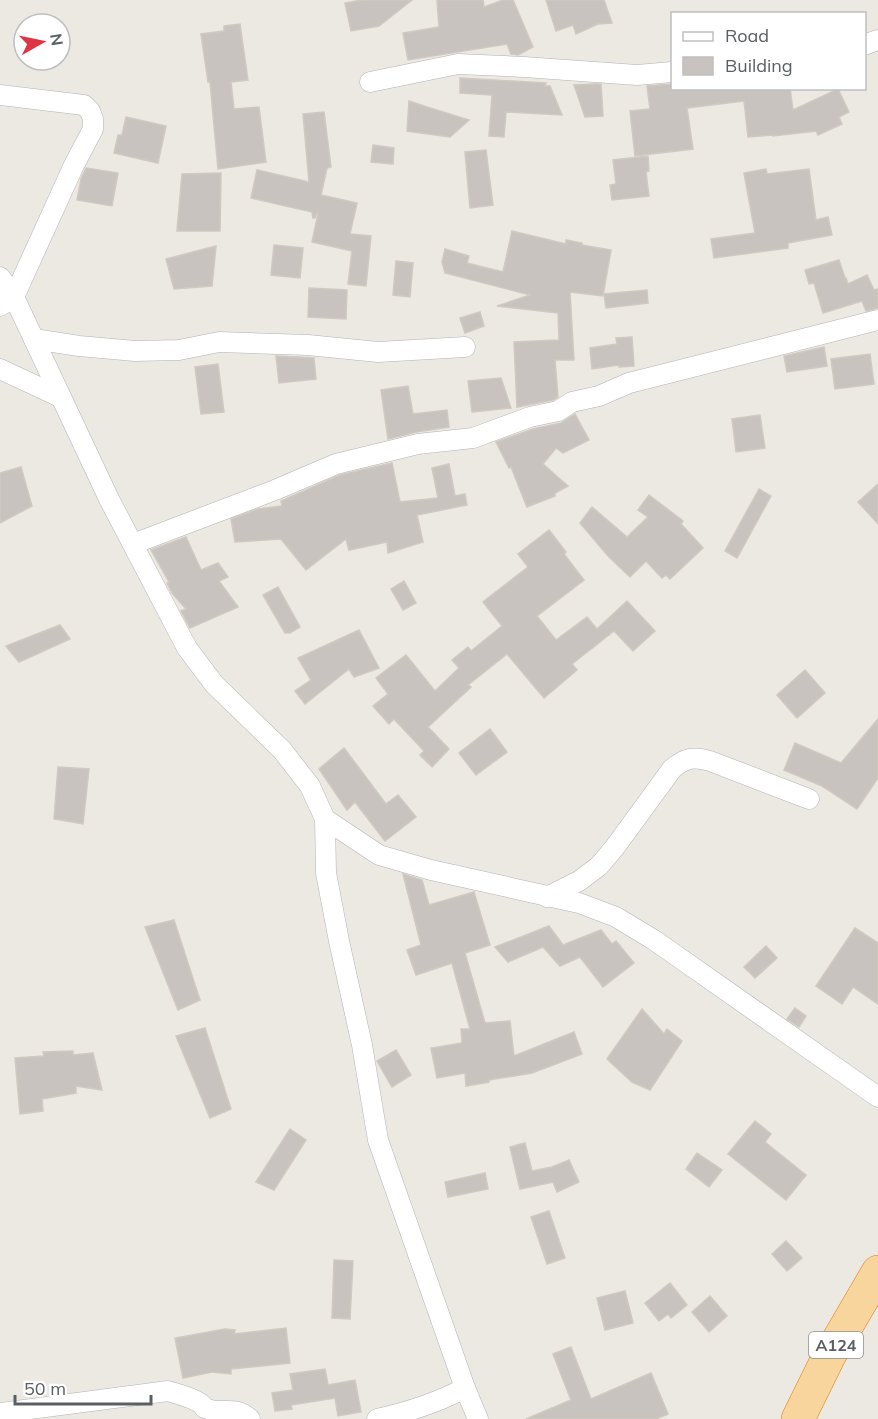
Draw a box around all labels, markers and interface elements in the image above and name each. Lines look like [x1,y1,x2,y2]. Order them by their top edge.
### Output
north arrow [12,12,72,72]
legend [671,12,866,90]
text: Road [725,24,769,47]
text: N [46,32,68,47]
text: Building [725,54,793,77]
road number: A124 [809,1332,863,1358]
scale bar [15,1368,152,1406]
text: 50 m [24,1377,66,1400]

